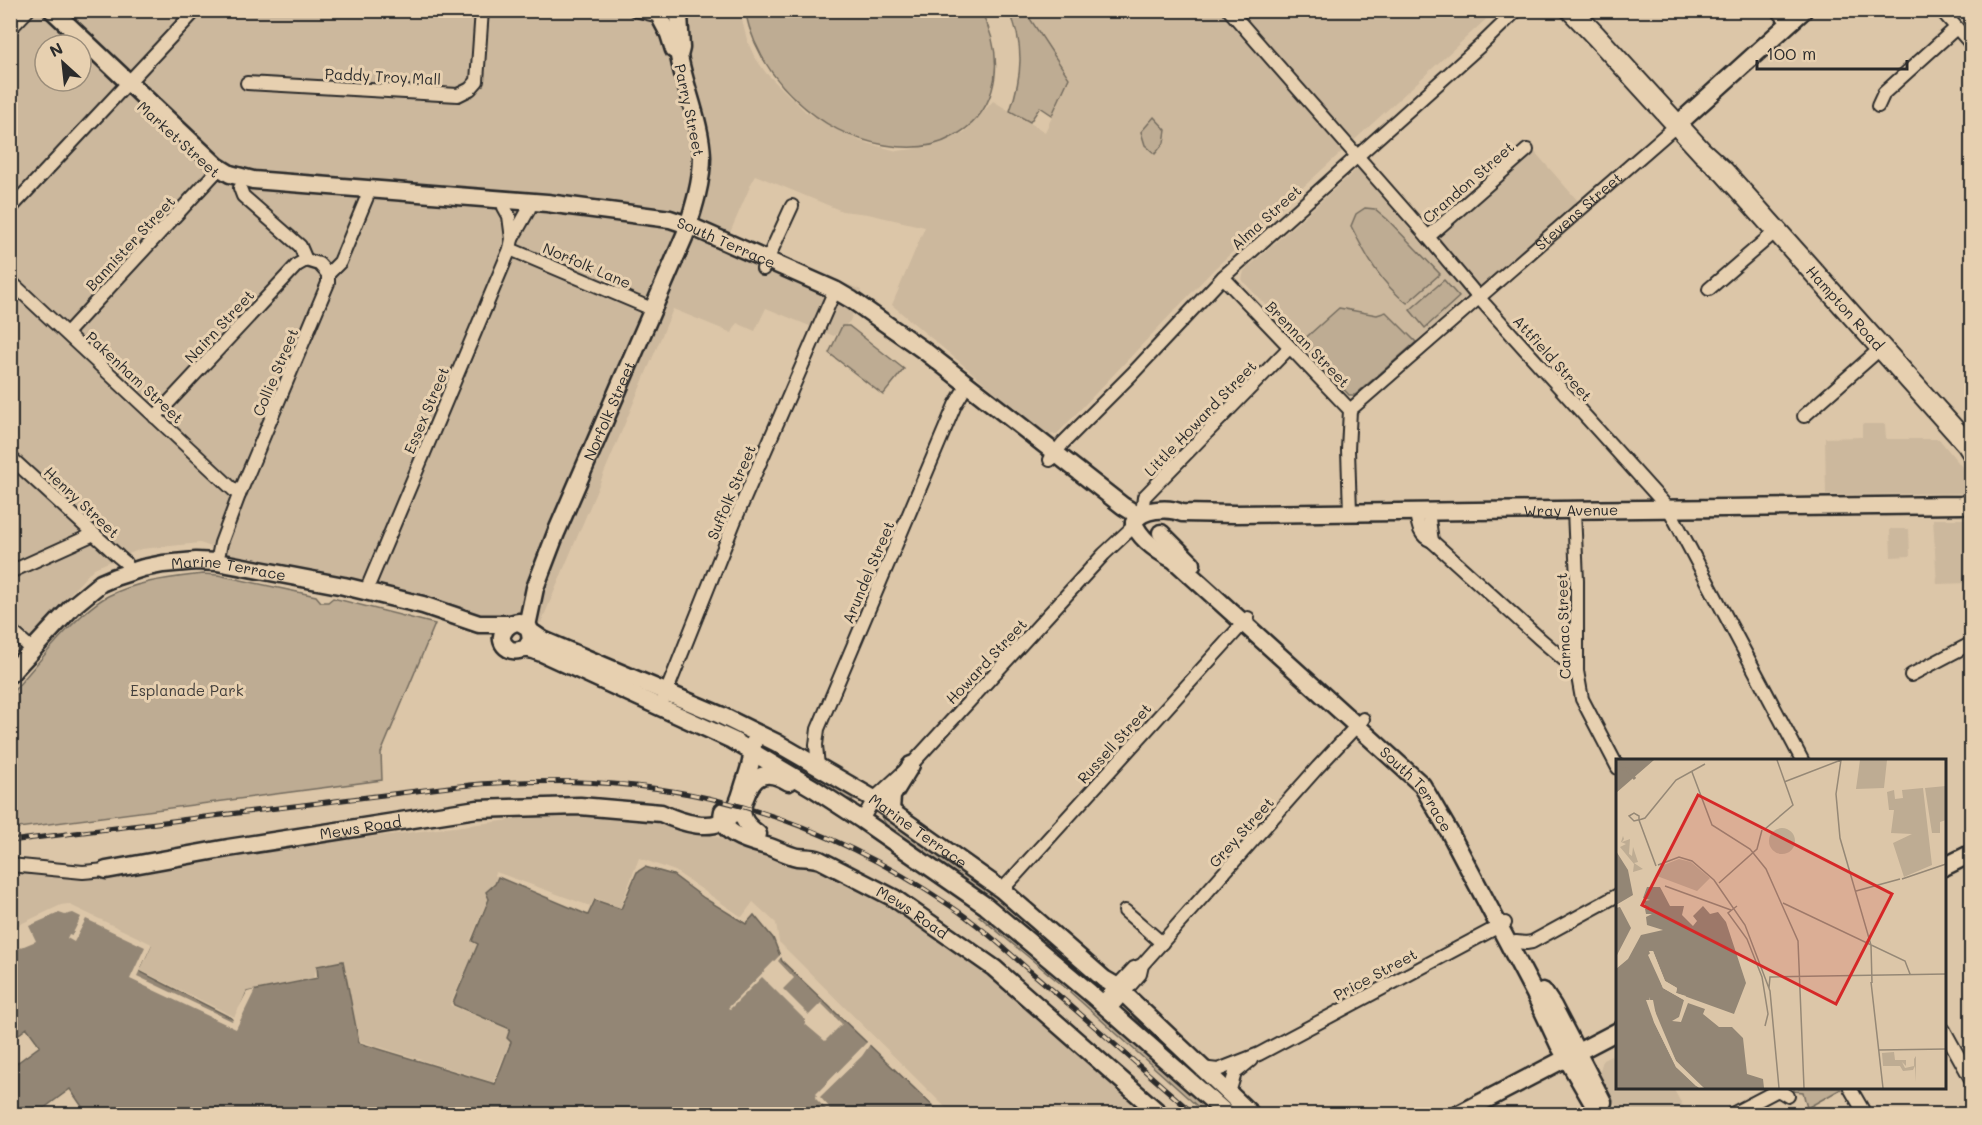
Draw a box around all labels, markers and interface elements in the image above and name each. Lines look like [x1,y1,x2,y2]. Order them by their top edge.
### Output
north arrow [33,33,93,93]
scale bar [1757,33,1907,71]
text: N [46,37,66,61]
text: 100 m [1766,41,1816,65]
street label: Parry Street [670,62,710,158]
street label: Paddy Troy Mall [324,63,442,89]
street label: Market Street [133,96,225,182]
street label: Crandon Street [1418,137,1518,227]
street label: Stevens Street [1530,167,1626,254]
street label: Alma Street [1227,180,1305,254]
street label: Bannister Street [81,191,179,295]
street label: South Terrace [675,212,779,272]
street label: Norfolk Lane [540,238,634,292]
street label: Hampton Road [1802,261,1889,354]
street label: Nairn Street [180,285,258,367]
street label: Brennan Street [1262,296,1354,392]
street label: Attfield Street [1509,311,1597,405]
street label: Collie Street [248,325,302,419]
street label: Pakenham Street [82,327,188,427]
street label: Little Howard Street [1139,356,1261,480]
street label: Norfolk Street [579,358,639,464]
street label: Essex Street [399,363,453,457]
street label: Suffolk Street [702,441,760,543]
street label: Henry Street [40,462,124,542]
street label: Wray Avenue [1523,499,1618,520]
street label: Arundel Street [837,518,899,626]
street label: Marine Terrace [170,551,288,585]
street label: Carnac Street [1551,572,1575,680]
street label: Howard Street [941,614,1031,708]
park label: Esplanade Park [130,680,244,700]
street label: Russell Street [1073,698,1155,788]
street label: South Terrace [1376,742,1457,835]
inset map [1616,759,1946,1089]
street label: Marine Terrace [865,789,971,872]
street label: Grey Street [1204,792,1278,872]
street label: Mews Road [318,811,403,844]
street label: Mews Road [873,881,952,943]
street label: Price Street [1330,944,1420,1004]

